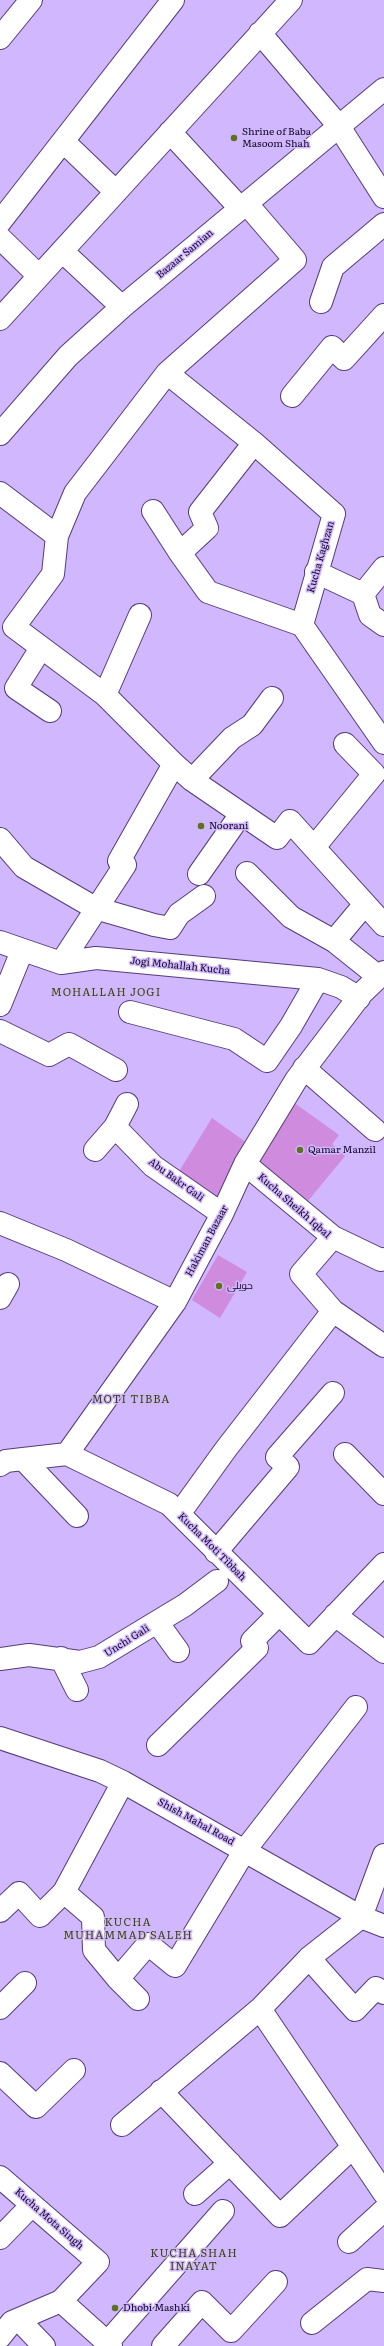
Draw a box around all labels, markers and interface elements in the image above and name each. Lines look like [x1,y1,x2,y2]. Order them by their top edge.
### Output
place label: Shrine of Baba Masoom Shah [242,126,311,150]
marker: Shrine of Baba Masoom Shah [229,133,239,143]
street label: Bazaar Samian [154,227,216,281]
street label: Kucha Kaghzan [305,520,337,594]
place label: Noorani [209,820,248,832]
marker: Noorani [196,821,206,831]
street label: Jogi Mohallah Kucha [129,955,231,977]
district label: MOHALLAH JOGI [51,986,161,1000]
place label: Qamar Manzil [308,1144,376,1156]
marker: Qamar Manzil [295,1145,305,1155]
street label: Abu Bakr Gali [146,1156,206,1204]
street label: Kucha Sheikh Iqbal [255,1171,333,1241]
street label: Hakiman Bazaar [183,1203,231,1279]
place label: حویلی [227,1280,253,1292]
marker: حویلی [214,1281,224,1291]
district label: MOTI TIBBA [92,1393,170,1407]
street label: Kucha Moti Tibbah [175,1510,249,1584]
street label: Unchi Gali [102,1622,152,1660]
street label: Shish Mahal Road [156,1796,236,1848]
district label: KUCHA MUHAMMAD SALEH [63,1916,193,1942]
street label: Kucha Mota Singh [12,2186,86,2252]
district label: KUCHA SHAH INAYAT [150,2247,238,2273]
place label: Dhobi Mashki [123,2302,190,2314]
marker: Dhobi Mashki [110,2303,120,2313]

